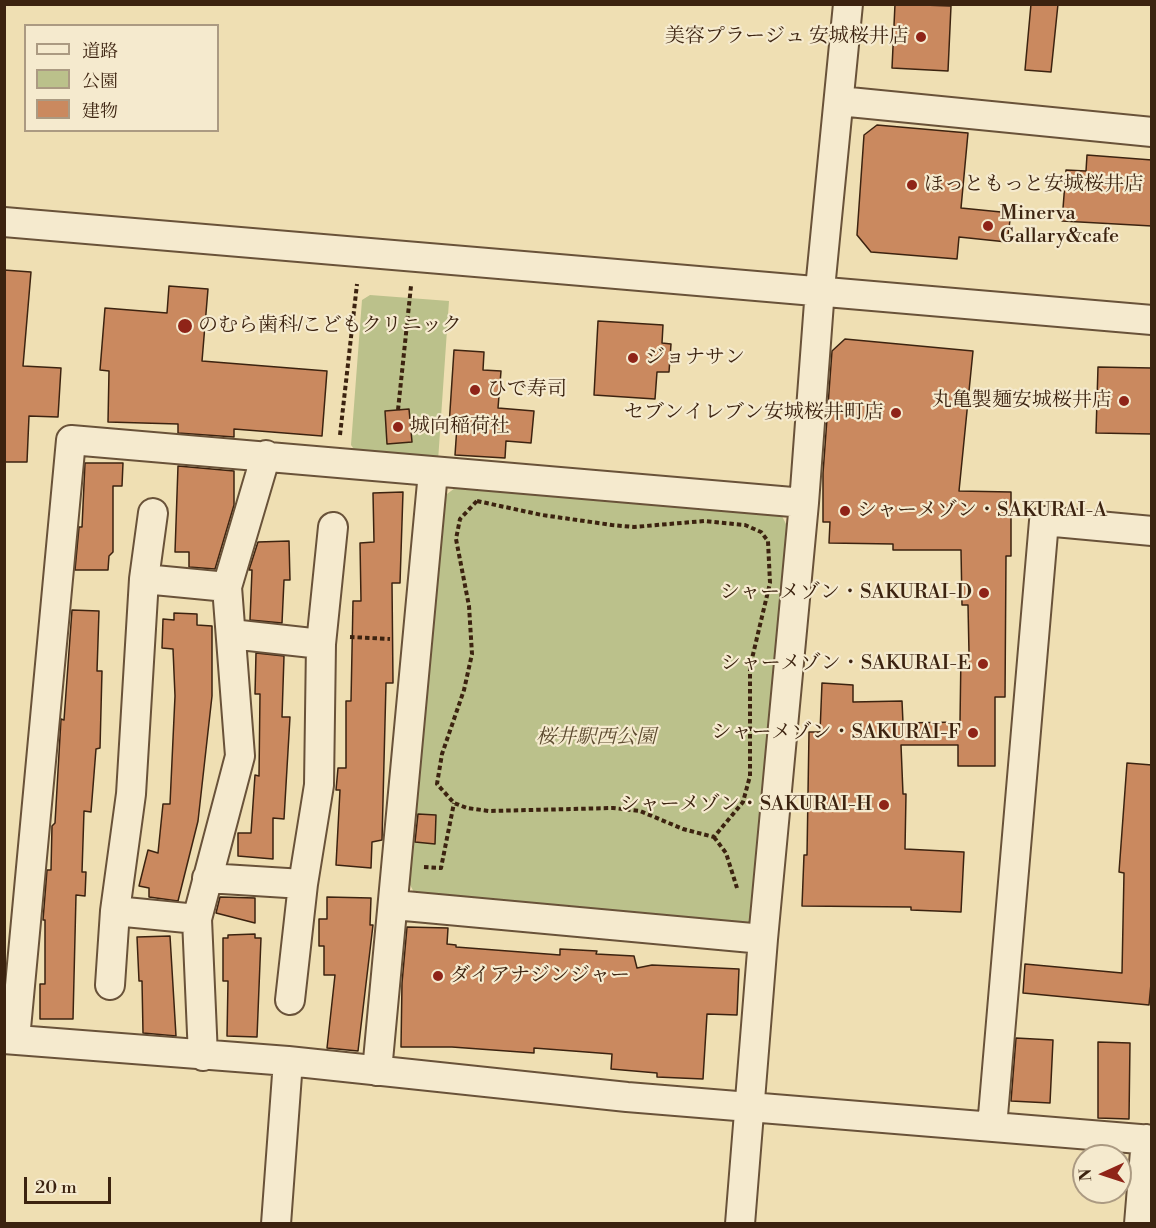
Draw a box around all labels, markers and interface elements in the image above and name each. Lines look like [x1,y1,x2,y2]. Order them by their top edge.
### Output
legend [24,24,219,132]
place label: 美容プラージュ 安城桜井店 [665,25,909,49]
marker: 美容プラージュ 安城桜井店 [914,30,928,44]
text: 道路 [82,40,118,63]
text: 公園 [82,70,118,93]
text: 建物 [82,100,118,123]
place label: ほっともっと安城桜井店 [924,173,1144,197]
marker: ほっともっと安城桜井店 [905,178,919,192]
place label: Minerva Gallary&cafe [1000,202,1119,249]
marker: Minerva Gallary&cafe [981,219,995,233]
place label: のむら歯科/こどもクリニック [198,314,462,338]
marker: のむら歯科/こどもクリニック [176,317,194,335]
place label: ジョナサン [645,346,745,370]
marker: ジョナサン [626,351,640,365]
place label: ひで寿司 [487,378,567,402]
marker: ひで寿司 [468,383,482,397]
place label: 丸亀製麺安城桜井店 [932,389,1112,413]
marker: 丸亀製麺安城桜井店 [1117,394,1131,408]
place label: セブンイレブン安城桜井町店 [624,401,884,425]
marker: セブンイレブン安城桜井町店 [889,406,903,420]
place label: 城向稲荷社 [410,415,510,439]
marker: 城向稲荷社 [391,420,405,434]
place label: シャーメゾン・SAKURAI-A [857,499,1107,523]
marker: シャーメゾン・SAKURAI-A [838,504,852,518]
place label: シャーメゾン・SAKURAI-D [720,581,972,605]
marker: シャーメゾン・SAKURAI-D [977,586,991,600]
place label: シャーメゾン・SAKURAI-E [721,652,971,676]
marker: シャーメゾン・SAKURAI-E [976,657,990,671]
place label: シャーメゾン・SAKURAI-F [712,721,961,745]
park label: 桜井駅西公園 [536,726,656,750]
marker: シャーメゾン・SAKURAI-F [966,726,980,740]
place label: シャーメゾン・SAKURAI-H [620,793,872,817]
marker: シャーメゾン・SAKURAI-H [877,798,891,812]
place label: ダイアナジンジャー [450,964,630,988]
marker: ダイアナジンジャー [431,969,445,983]
north arrow [1072,1144,1132,1204]
scale bar [27,1165,114,1203]
text: N [1076,1168,1096,1182]
text: 20 m [35,1176,77,1199]

